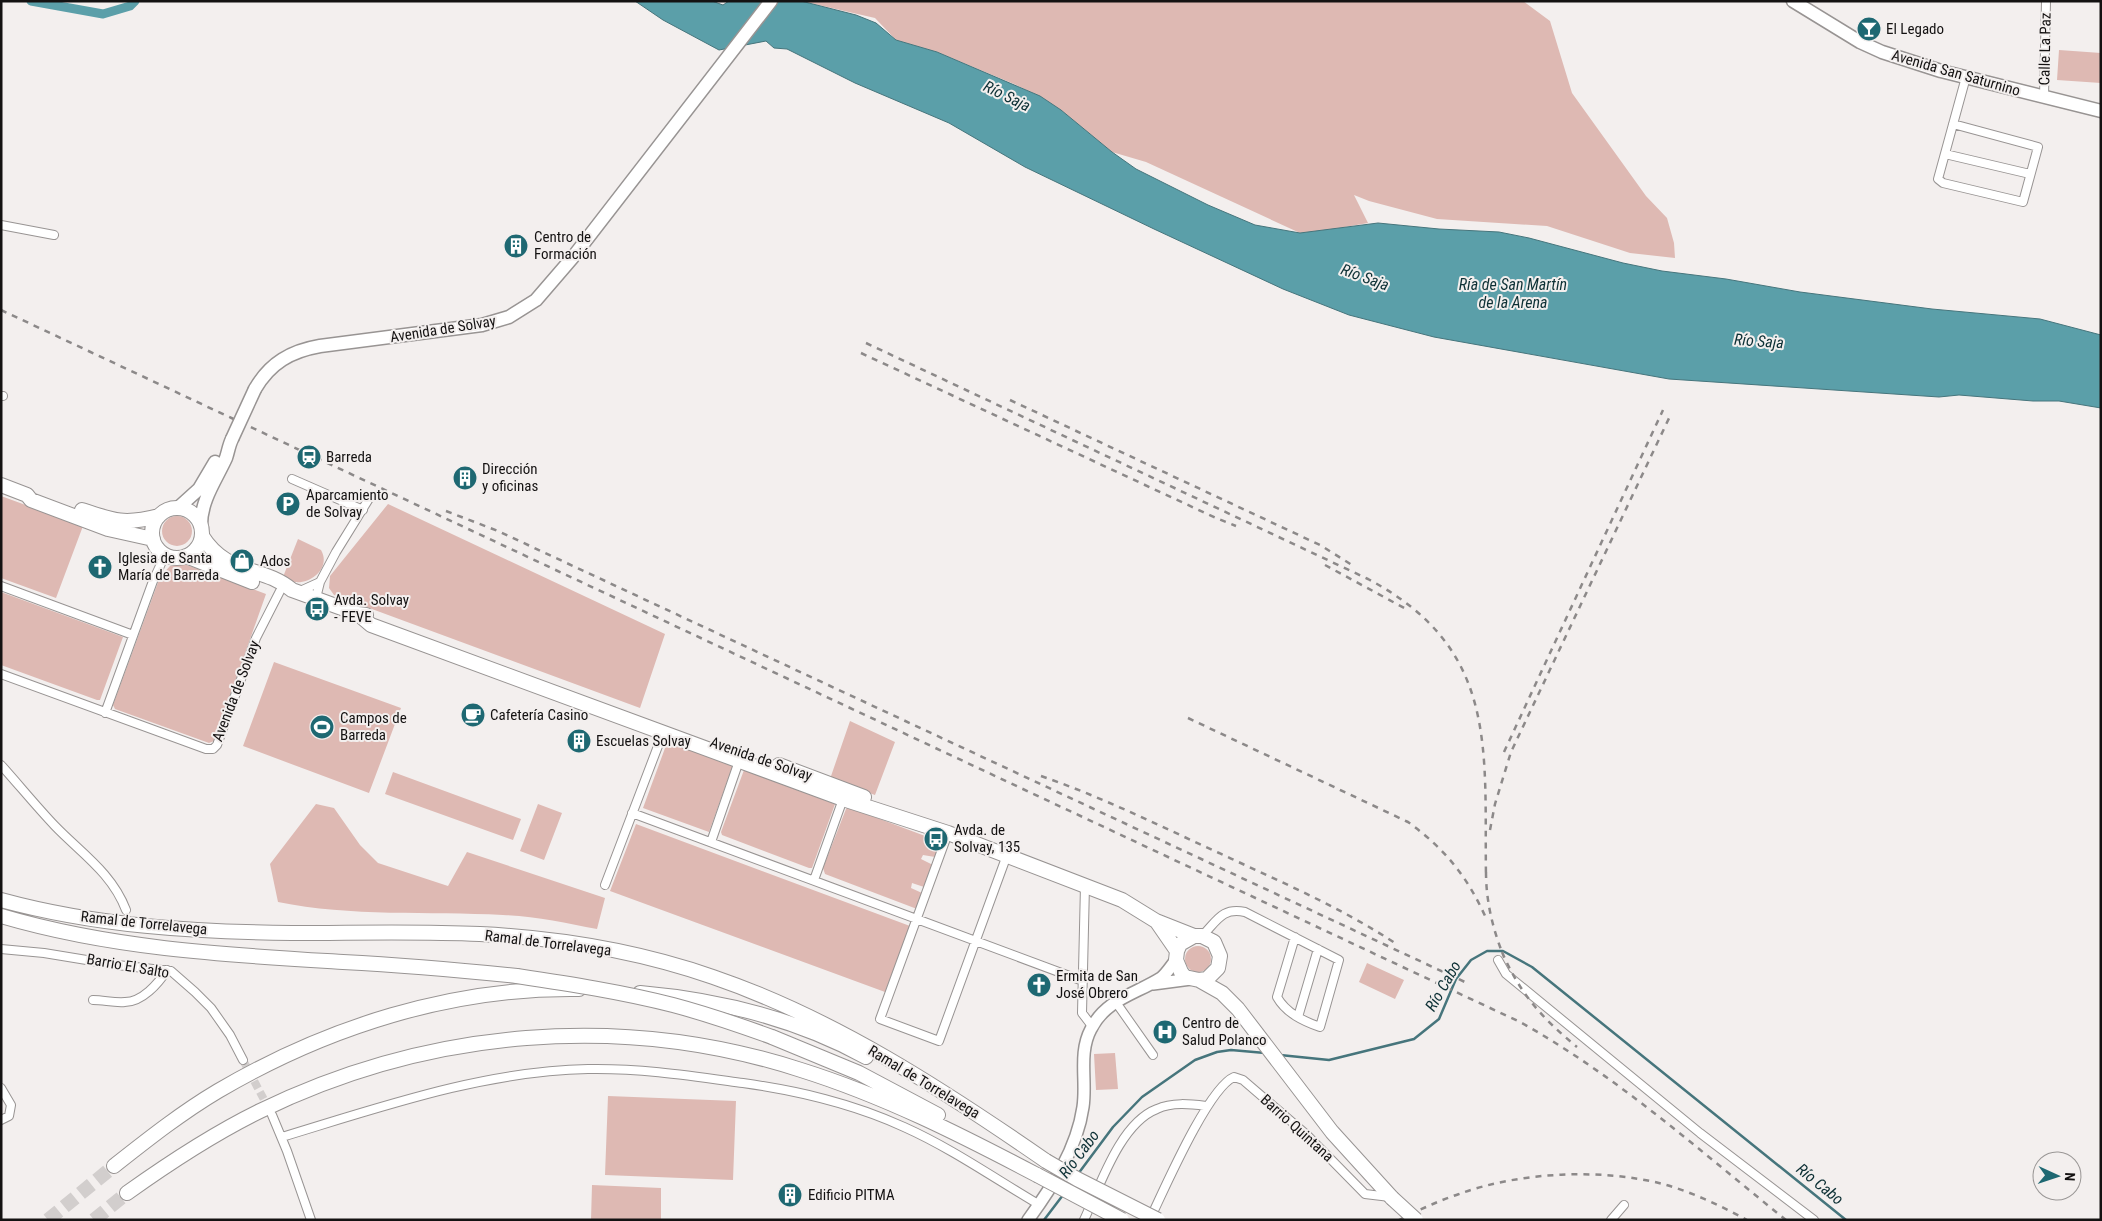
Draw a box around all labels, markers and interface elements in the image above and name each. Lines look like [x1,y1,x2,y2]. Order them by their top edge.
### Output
street label: Calle La Paz [2035,12,2055,86]
bar icon: El Legado [1856,16,1882,42]
place label: El Legado [1886,20,1944,38]
street label: Avenida San Saturnino [1890,46,2022,100]
water label: Río Saja [980,77,1034,115]
place label: Centro de Formación [534,228,597,263]
building icon: Centro de Formación [503,233,529,259]
water label: Río Saja [1338,260,1392,294]
water label: Ría de San Martín de la Arena [1459,275,1567,312]
street label: Avenida de Solvay [389,312,497,346]
water label: Río Saja [1734,330,1784,352]
station icon: Barreda [296,444,322,470]
place label: Barreda [326,448,372,466]
place label: Dirección y oficinas [482,460,538,495]
building icon: Dirección y oficinas [452,465,478,491]
place label: Aparcamiento de Solvay [306,486,389,521]
parking icon: Aparcamiento de Solvay [275,491,301,517]
shop icon: Ados [229,548,255,574]
place label: Iglesia de Santa María de Barreda [118,549,219,584]
place label: Ados [260,552,291,570]
church icon: Iglesia de Santa María de Barreda [87,554,113,580]
place label: Avda. Solvay - FEVE [334,591,409,626]
bus stop icon: Avda. Solvay - FEVE [304,596,330,622]
street label: Avenida de Solvay [208,638,264,744]
cafe icon: Cafetería Casino [460,702,486,728]
place label: Cafetería Casino [490,706,588,724]
place label: Campos de Barreda [340,709,407,744]
sports icon: Campos de Barreda [309,714,335,740]
building icon: Escuelas Solvay [566,728,592,754]
place label: Escuelas Solvay [596,732,691,750]
street label: Avenida de Solvay [708,733,814,785]
place label: Avda. de Solvay, 135 [954,821,1020,856]
bus stop icon: Avda. de Solvay, 135 [923,826,949,852]
street label: Ramal de Torrelavega [80,907,208,939]
street label: Ramal de Torrelavega [484,926,612,960]
street label: Barrio El Salto [85,950,171,982]
water label: Río Cabo [1421,957,1465,1015]
place label: Ermita de San José Obrero [1056,967,1138,1002]
church icon: Ermita de San José Obrero [1026,972,1052,998]
place label: Centro de Salud Polanco [1182,1014,1267,1049]
hospital icon: Centro de Salud Polanco [1152,1019,1178,1045]
street label: Ramal de Torrelavega [865,1042,983,1122]
street label: Barrio Quintana [1257,1091,1337,1165]
water label: Río Cabo [1055,1126,1103,1182]
north arrow [2032,1151,2082,1201]
water label: Río Cabo [1793,1159,1848,1209]
text: N [2062,1172,2078,1181]
building icon: Edificio PITMA [777,1182,803,1208]
place label: Edificio PITMA [808,1186,895,1204]

